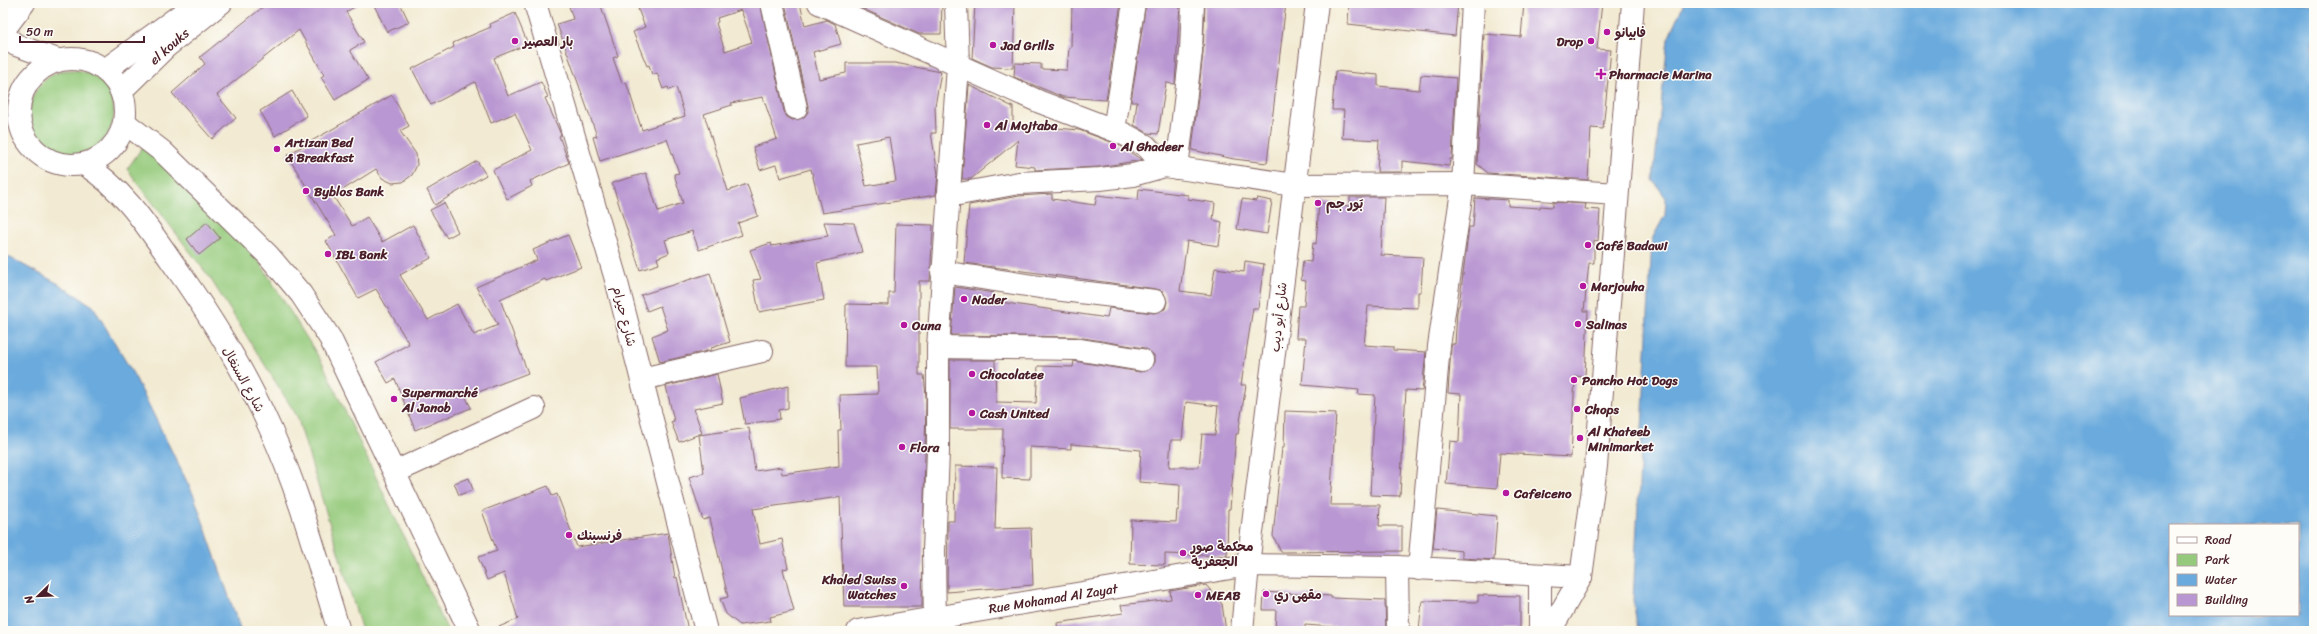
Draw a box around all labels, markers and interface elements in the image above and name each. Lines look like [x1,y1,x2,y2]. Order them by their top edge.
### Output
scale bar [20,18,144,44]
text: 50 m [26,21,53,43]
place label: فابيانو [1614,21,1646,44]
street label: el kouks [144,22,195,71]
marker: فابيانو [1602,27,1612,37]
place label: بار العصير [521,30,574,53]
place label: Drop [1556,30,1583,53]
place label: Jad Grills [1000,34,1055,57]
marker: بار العصير [510,36,520,46]
marker: Drop [1586,36,1596,46]
marker: Jad Grills [988,40,998,50]
place label: Pharmacie Marina [1609,63,1712,86]
marker: Pharmacie Marina [1596,69,1606,79]
place label: Al Mojtaba [994,114,1058,137]
marker: Al Mojtaba [982,120,992,130]
place label: Artizan Bed & Breakfast [284,131,354,169]
place label: Al Ghadeer [1120,135,1185,158]
marker: Al Ghadeer [1108,141,1118,151]
marker: Artizan Bed & Breakfast [272,144,282,154]
place label: Byblos Bank [314,180,384,203]
marker: Byblos Bank [301,186,311,196]
place label: بَور جم [1326,192,1364,215]
marker: بَور جم [1313,198,1323,208]
place label: Café Badawi [1595,234,1669,257]
marker: Café Badawi [1583,240,1593,250]
place label: IBL Bank [335,243,389,266]
marker: IBL Bank [323,249,333,259]
place label: Marjouha [1590,275,1645,298]
street label: شارع أبو ديب [1263,281,1294,353]
marker: Marjouha [1578,281,1588,291]
street label: شارع حيرام [606,283,643,349]
place label: Nader [971,288,1008,311]
marker: Nader [959,294,969,304]
place label: Salinas [1585,313,1628,336]
place label: Ouna [911,314,941,337]
marker: Salinas [1573,319,1583,329]
marker: Ouna [899,320,909,330]
street label: شارع السنغال [216,342,271,416]
place label: Chocolatee [979,363,1044,386]
marker: Chocolatee [967,369,977,379]
place label: Pancho Hot Dogs [1582,369,1678,392]
marker: Pancho Hot Dogs [1569,375,1579,385]
place label: Supermarché Al Janob [401,381,478,419]
marker: Supermarché Al Janob [389,394,399,404]
place label: Chops [1584,398,1619,421]
place label: Cash United [979,402,1050,425]
marker: Chops [1572,404,1582,414]
marker: Cash United [967,408,977,418]
place label: Al Khateeb Minimarket [1587,420,1654,458]
marker: Al Khateeb Minimarket [1575,433,1585,443]
place label: Flora [909,436,940,459]
marker: Flora [897,442,907,452]
place label: Cafeiceno [1513,482,1572,505]
marker: Cafeiceno [1501,488,1511,498]
place label: فرنسبنك [577,524,622,547]
legend [2169,524,2299,616]
text: Road [2205,529,2232,551]
marker: فرنسبنك [564,530,574,540]
place label: محكمة صور الجعفرية [1190,535,1253,573]
marker: محكمة صور الجعفرية [1178,548,1188,558]
text: Park [2205,549,2230,571]
place label: Khaled Swiss Watches [821,568,897,606]
text: Water [2205,569,2238,591]
north arrow [18,576,58,616]
street label: Rue Mohamad Al Zayat [987,577,1120,620]
marker: Khaled Swiss Watches [899,581,909,591]
place label: مقهى ري [1274,583,1322,606]
place label: MEAB [1205,584,1241,607]
marker: مقهى ري [1261,589,1271,599]
text: Building [2205,589,2248,611]
marker: MEAB [1193,590,1203,600]
text: N [19,592,40,608]

